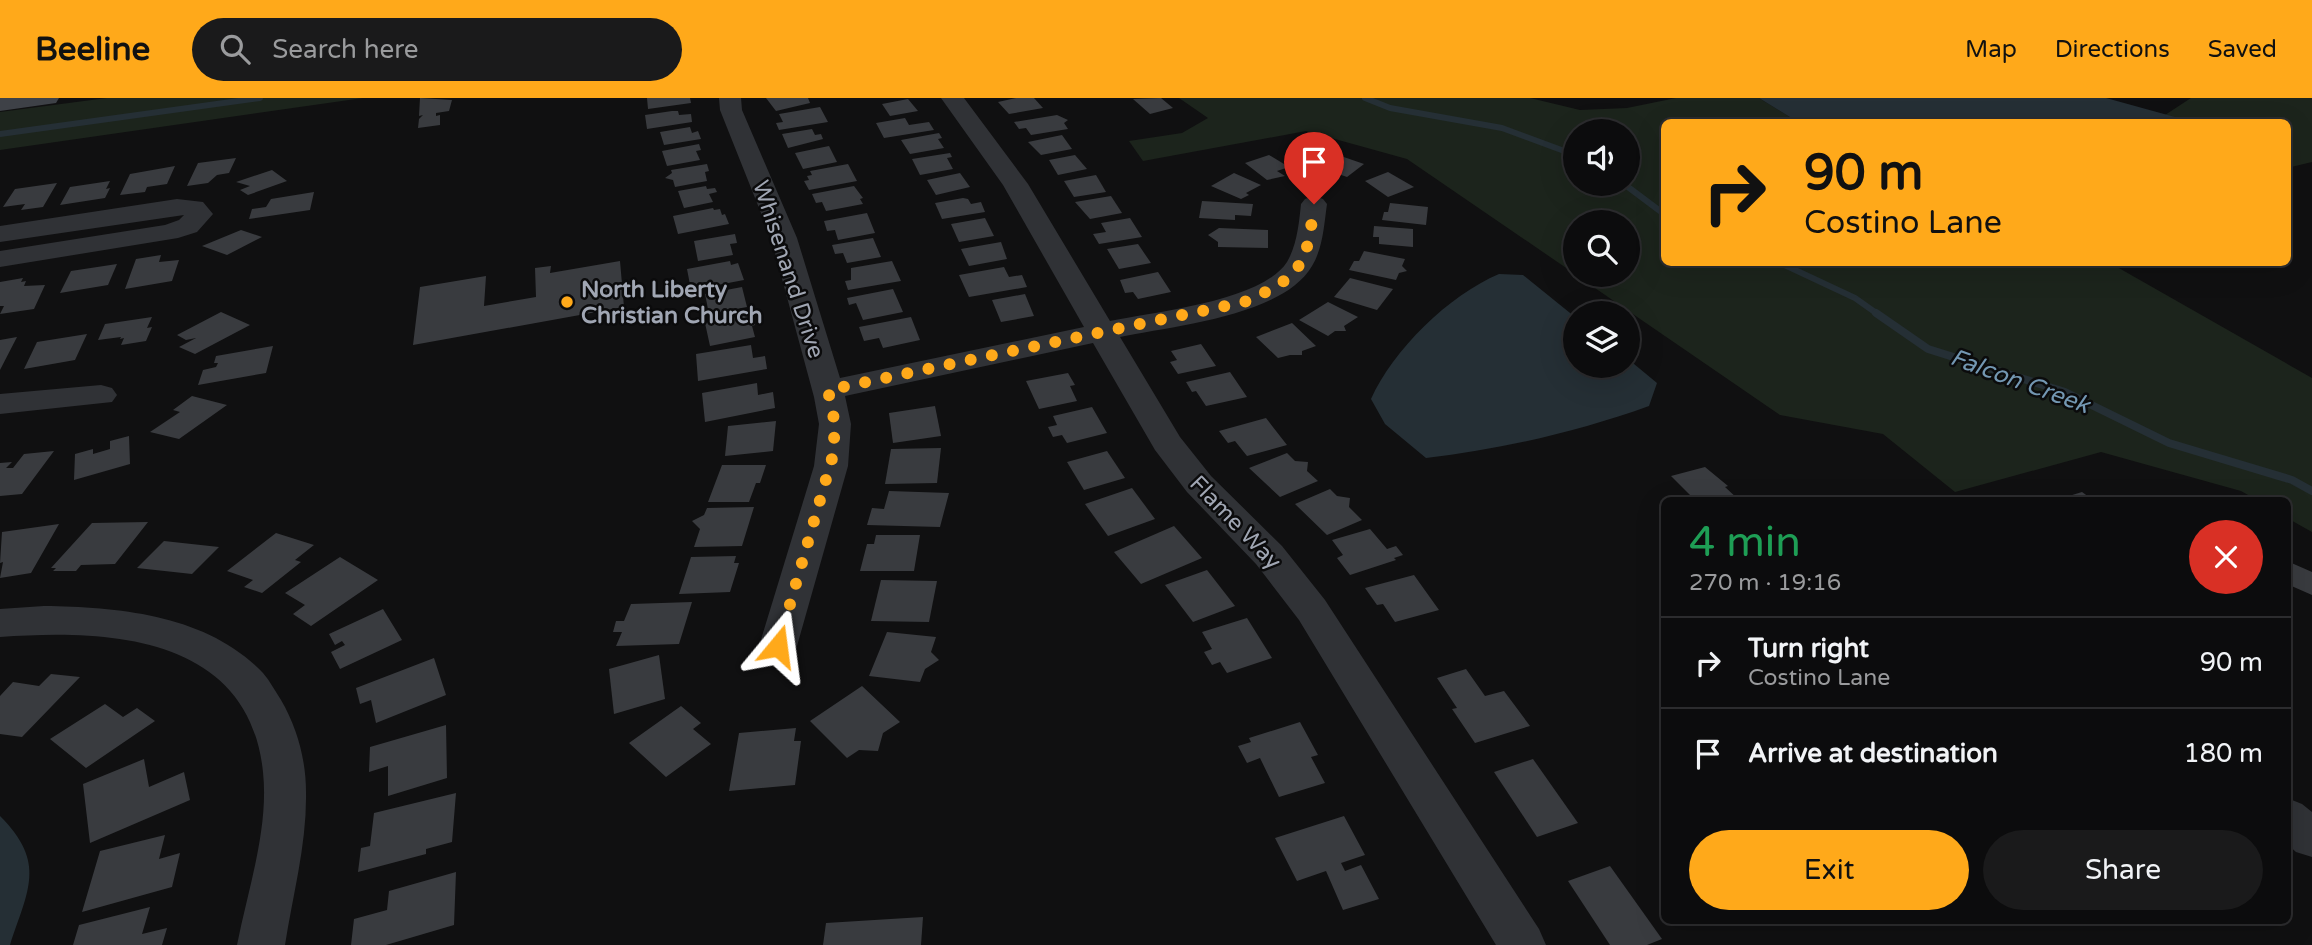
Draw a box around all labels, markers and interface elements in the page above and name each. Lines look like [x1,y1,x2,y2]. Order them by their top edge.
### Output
search box [192,18,682,81]
text: Beeline [35,30,150,69]
icon: search [216,30,254,68]
text: Search here [272,34,418,65]
text: Map [1965,35,2017,64]
text: Directions [2055,35,2170,64]
text: Saved [2208,35,2277,64]
map controls [1563,119,1640,378]
button: sound [1563,119,1640,196]
pin [1284,132,1344,204]
icon: arrive [1295,143,1333,181]
text: 90 m [1804,144,1923,203]
icon: right [1689,147,1780,238]
street label: Whisenand Drive [746,177,830,362]
text: Costino Lane [1804,204,2002,242]
button: search [1563,210,1640,287]
place label: North Liberty Christian Church [581,276,763,330]
marker: North Liberty Christian Church [559,294,575,310]
button: layers [1563,301,1640,378]
water label: Falcon Creek [1946,343,2095,421]
street label: Flame Way [1184,470,1287,576]
text: 4 min [1689,517,1801,568]
button: close [2189,520,2263,594]
text: 270 m · 19:16 [1689,569,1841,597]
position arrow [741,609,815,683]
text: Turn right [1748,633,1869,664]
icon: right [1689,644,1727,682]
text: 90 m [2200,647,2263,678]
text: Costino Lane [1748,664,1890,692]
icon: arrive [1689,735,1727,773]
text: Arrive at destination [1748,738,1998,769]
text: 180 m [2183,738,2263,769]
button: Exit [1689,830,1969,910]
button: Share [1983,830,2263,910]

